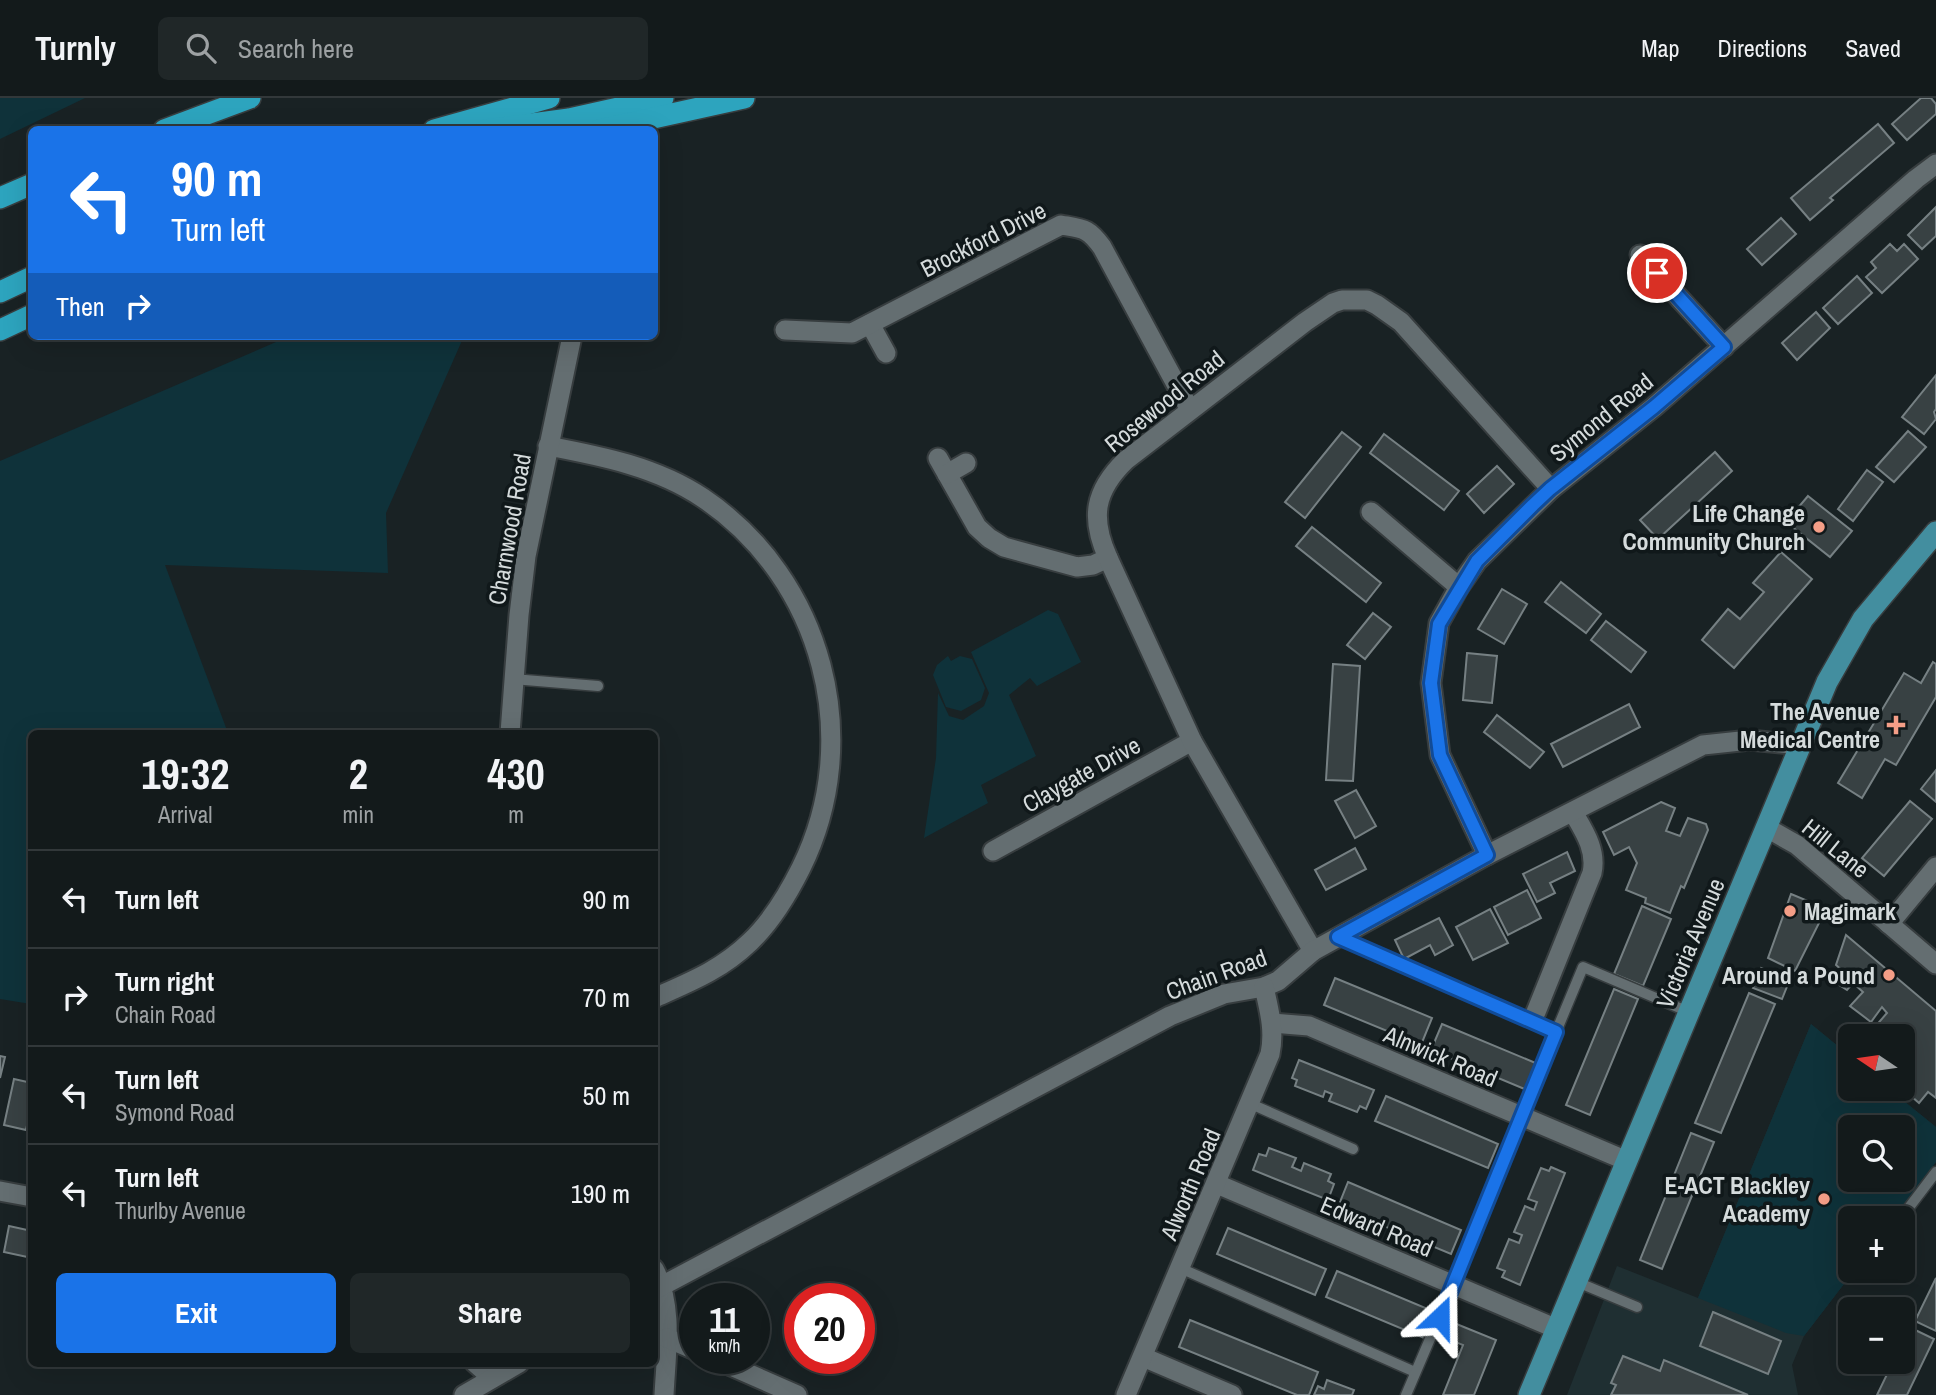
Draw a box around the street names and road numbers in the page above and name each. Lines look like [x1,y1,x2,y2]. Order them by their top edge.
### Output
street label: Brockford Drive [915,194,1051,284]
street label: Rosewood Road [1097,343,1231,459]
street label: Symond Road [1542,365,1660,469]
street label: Charnwood Road [480,451,538,607]
street label: Claygate Drive [1016,728,1146,820]
street label: Hill Lane [1796,811,1876,885]
street label: Victoria Avenue [1648,873,1732,1013]
street label: Chain Road [1161,941,1271,1007]
street label: Alnwick Road [1378,1017,1503,1094]
street label: Alworth Road [1152,1123,1228,1246]
street label: Edward Road [1316,1188,1438,1264]

